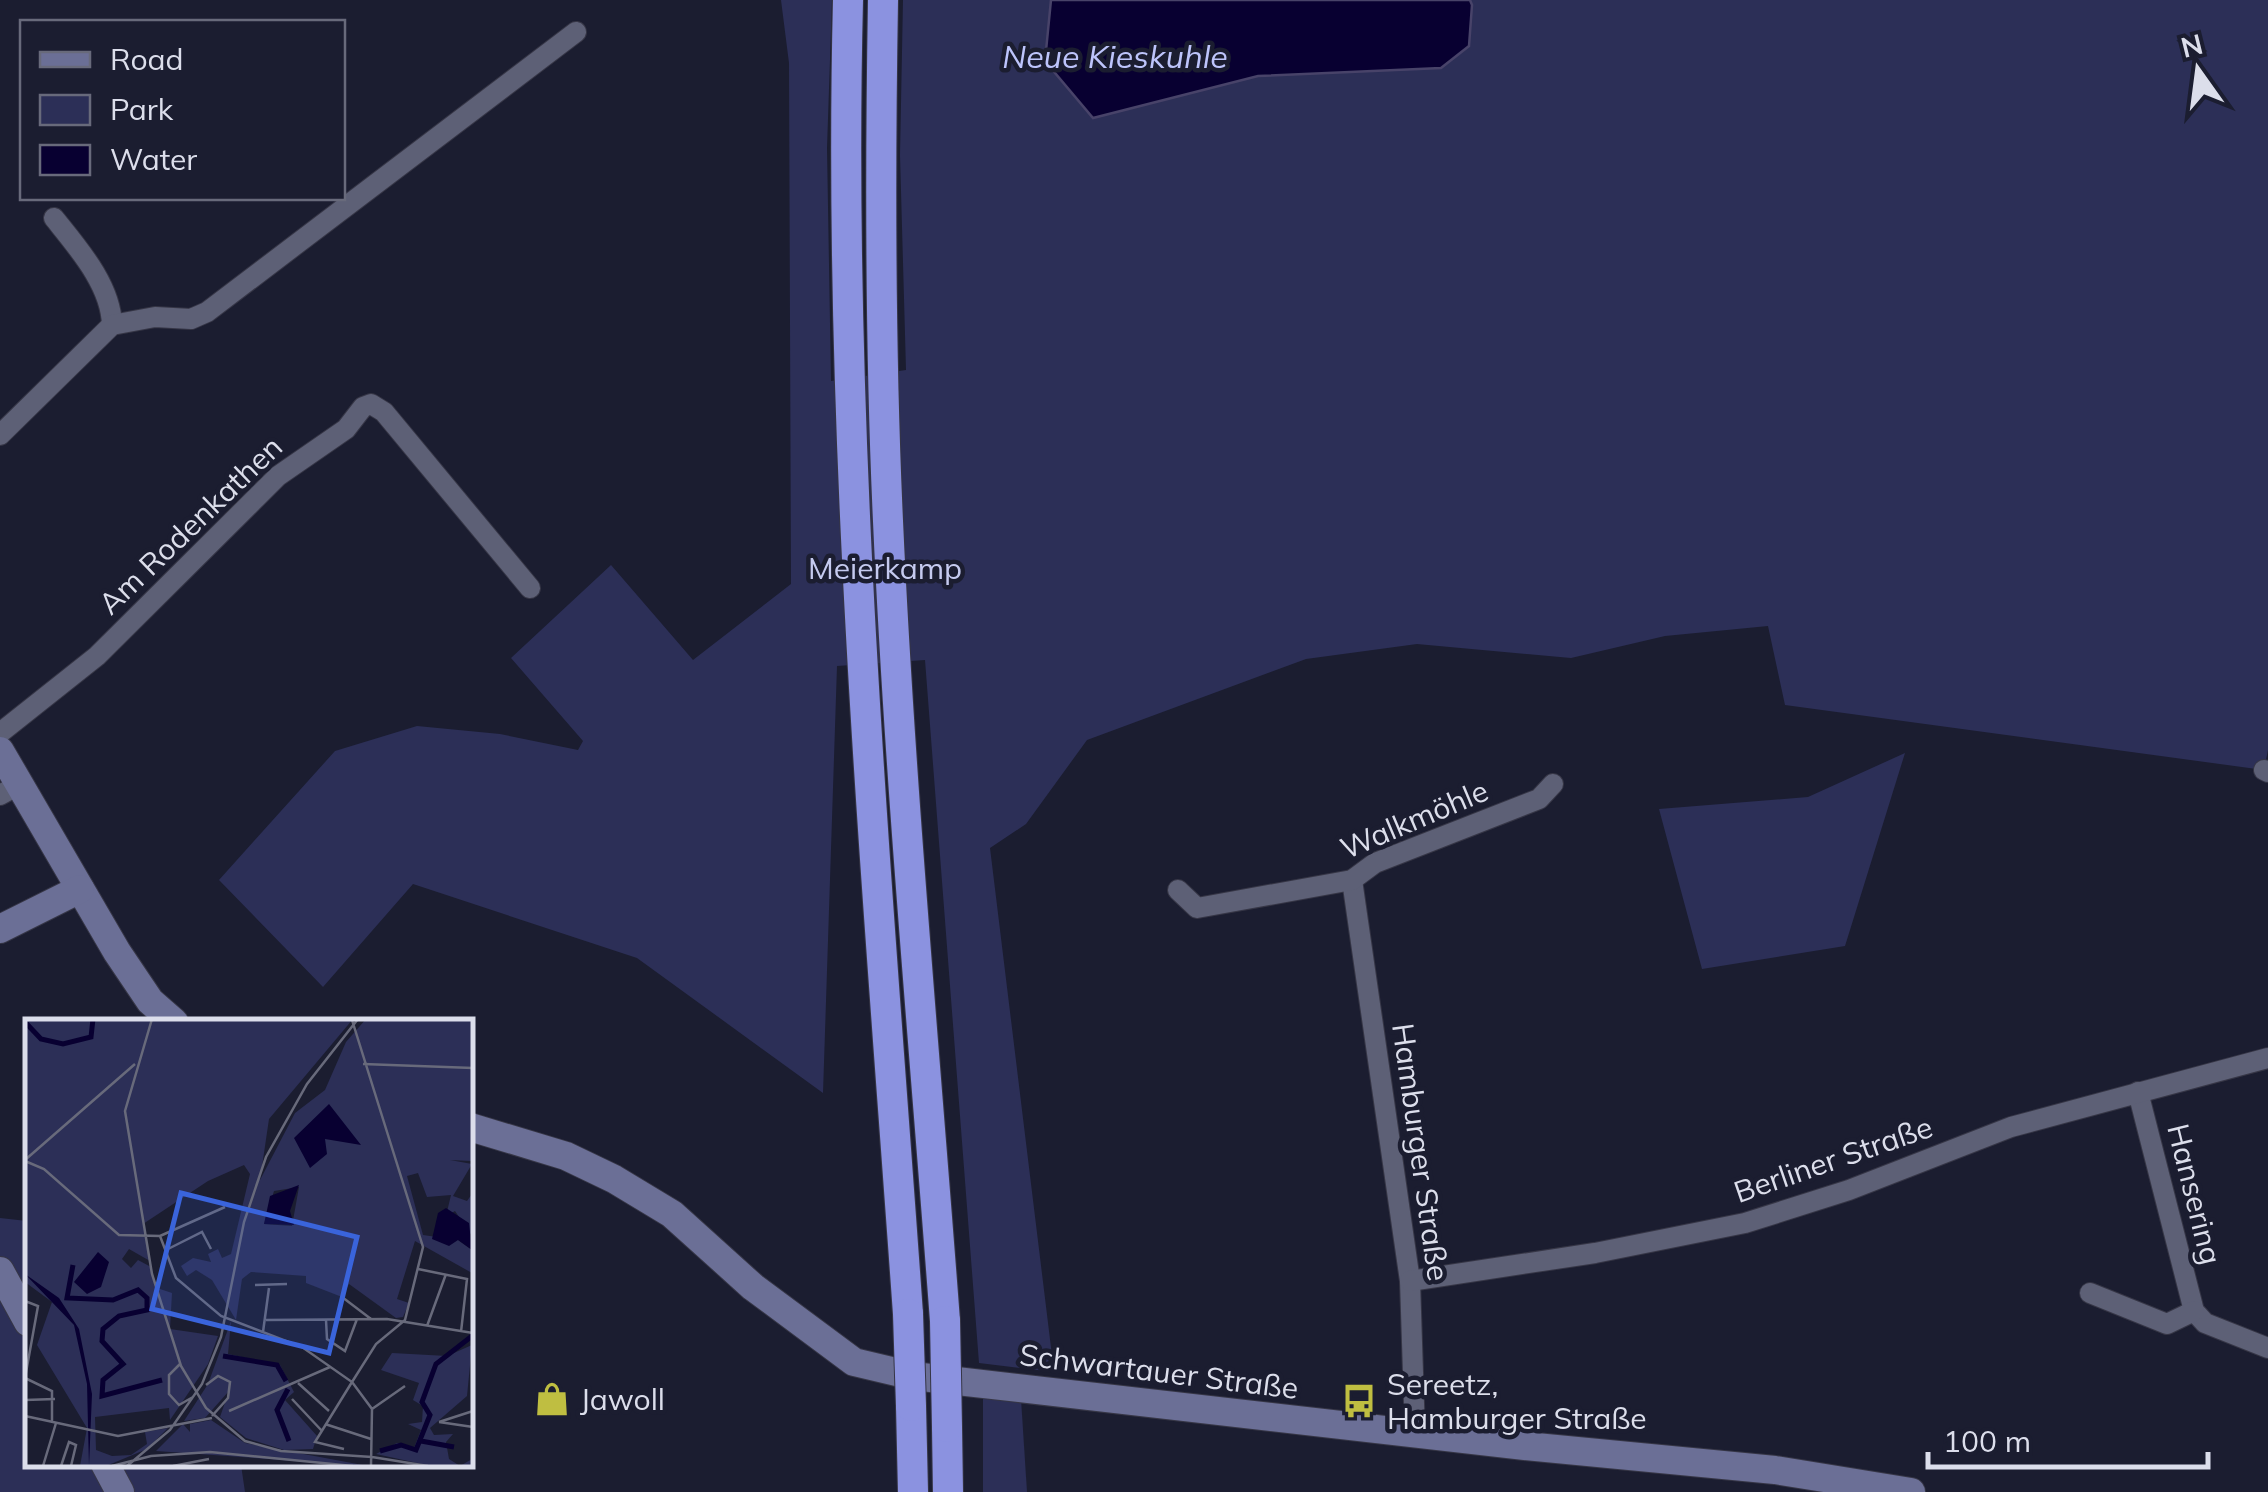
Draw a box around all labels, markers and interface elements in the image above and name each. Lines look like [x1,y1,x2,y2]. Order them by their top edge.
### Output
legend [20,20,345,200]
north arrow [2148,20,2248,120]
text: N [2177,26,2206,65]
water label: Neue Kieskuhle [1002,36,1228,76]
text: Road [110,40,184,78]
text: Park [110,90,174,128]
text: Water [110,140,197,178]
street label: Am Rodenkathen [90,428,290,622]
park label: Meierkamp [808,549,962,587]
street label: Walkmöhle [1334,771,1494,867]
inset map [25,1019,472,1467]
street label: Hamburger Straße [1384,1021,1458,1283]
street label: Berliner Straße [1729,1107,1937,1211]
street label: Hansering [2159,1120,2231,1268]
street label: Schwartauer Straße [1017,1335,1301,1407]
place label: Sereetz, Hamburger Straße [1387,1365,1647,1437]
shop icon: Jawoll [533,1380,571,1418]
place label: Jawoll [580,1380,665,1418]
bus stop icon: Sereetz, Hamburger Straße [1340,1382,1378,1420]
scale bar [1928,1407,2208,1469]
text: 100 m [1943,1422,2031,1460]

